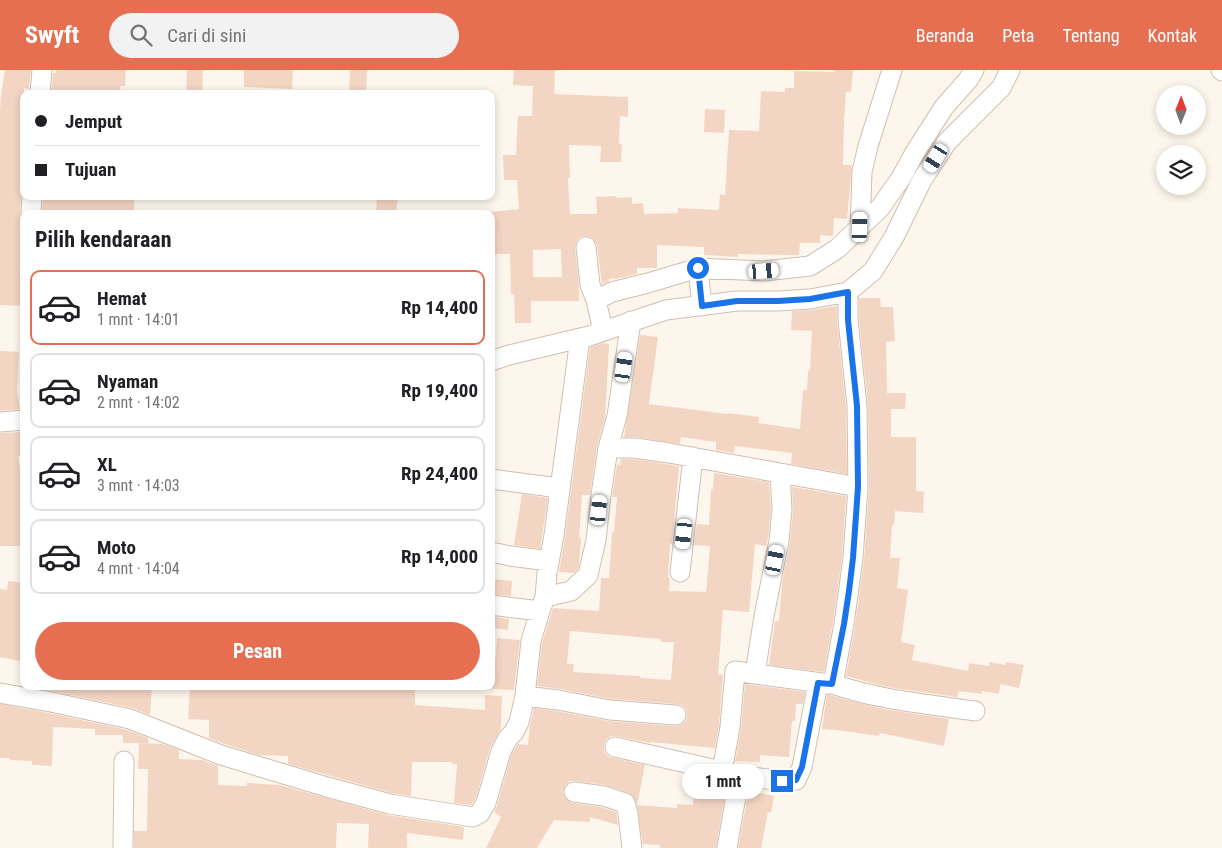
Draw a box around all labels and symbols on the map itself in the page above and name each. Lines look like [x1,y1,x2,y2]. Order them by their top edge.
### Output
north arrow [1156,85,1206,135]
car [921,141,950,175]
car [851,212,868,242]
route start [687,257,709,279]
car [748,262,779,280]
car [614,351,633,383]
car [589,494,608,526]
car [674,518,693,550]
car [764,544,785,576]
callout: 1 mnt [682,764,764,798]
route end [771,770,793,792]

